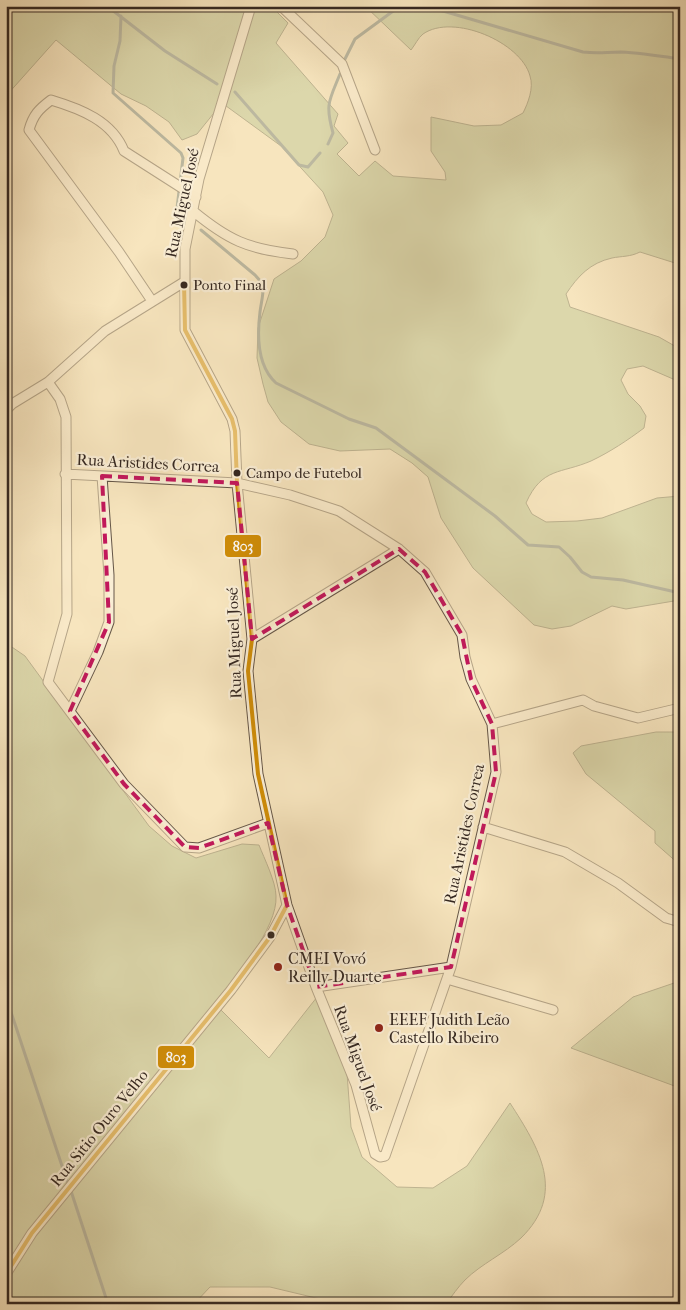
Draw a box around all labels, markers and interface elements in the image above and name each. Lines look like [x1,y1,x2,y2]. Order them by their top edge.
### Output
street label: Rua Miguel José [161,146,203,260]
place label: Ponto Final [193,276,266,294]
marker: Ponto Final [179,280,189,290]
street label: Rua Aristides Correa [76,450,220,476]
place label: Campo de Futebol [246,464,362,482]
marker: Campo de Futebol [232,468,242,478]
line badge: 803 [224,534,262,558]
text: 803 [233,538,254,555]
street label: Rua Miguel José [223,587,245,699]
street label: Rua Aristides Correa [440,762,488,906]
unlabelled marker [266,930,276,940]
place label: CMEI Vovó Reilly Duarte [288,949,382,986]
marker: CMEI Vovó Reilly Duarte [272,961,284,973]
street label: Rua Miguel José [330,1002,386,1114]
place label: EEEF Judith Leão Castello Ribeiro [389,1010,510,1047]
marker: EEEF Judith Leão Castello Ribeiro [373,1022,385,1034]
line badge: 803 [157,1045,195,1069]
text: 803 [166,1049,187,1066]
street label: Rua Sitio Ouro Velho [46,1066,152,1190]

